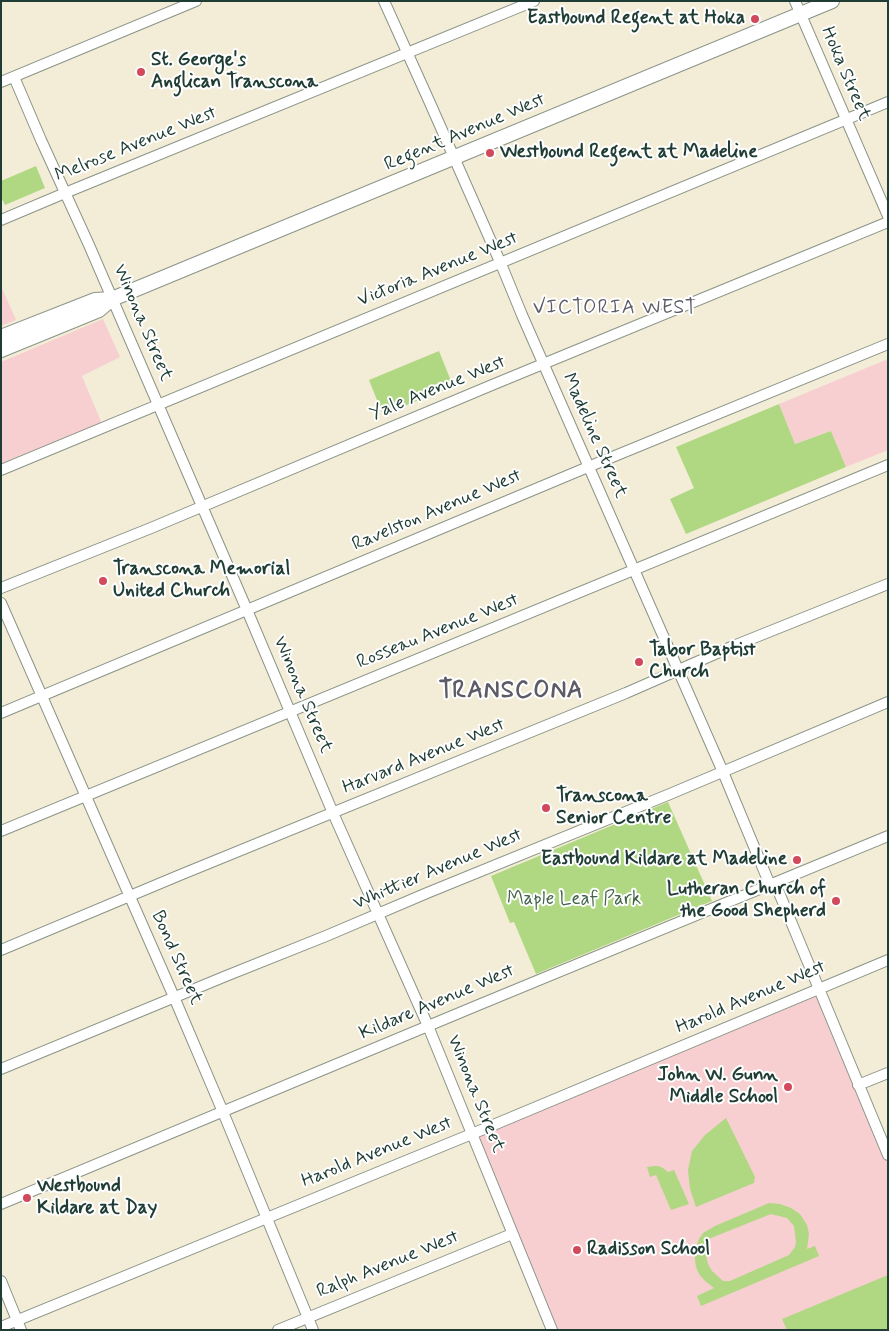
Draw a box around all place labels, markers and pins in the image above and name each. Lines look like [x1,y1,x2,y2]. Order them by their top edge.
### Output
place label: Eastbound Regent at Hoka [527,8,745,30]
marker: Eastbound Regent at Hoka [749,13,761,25]
place label: St. George's Anglican Transcona [151,50,318,94]
marker: St. George's Anglican Transcona [135,66,147,78]
place label: Westbound Regent at Madeline [500,142,758,164]
marker: Westbound Regent at Madeline [484,147,496,159]
place label: Transcona Memorial United Church [113,559,290,603]
marker: Transcona Memorial United Church [97,575,109,587]
place label: Tabor Baptist Church [649,640,756,684]
marker: Tabor Baptist Church [633,656,645,668]
place label: Transcona Senior Centre [556,786,671,830]
marker: Transcona Senior Centre [540,802,552,814]
place label: Eastbound Kildare at Madeline [541,849,787,871]
marker: Eastbound Kildare at Madeline [791,854,803,866]
place label: Lutheran Church of the Good Shepherd [667,879,826,923]
marker: Lutheran Church of the Good Shepherd [830,895,842,907]
place label: John W. Gunn Middle School [657,1065,778,1109]
marker: John W. Gunn Middle School [782,1081,794,1093]
place label: Westbound Kildare at Day [37,1176,157,1220]
marker: Westbound Kildare at Day [21,1192,33,1204]
place label: Radisson School [587,1239,710,1261]
marker: Radisson School [571,1244,583,1256]

